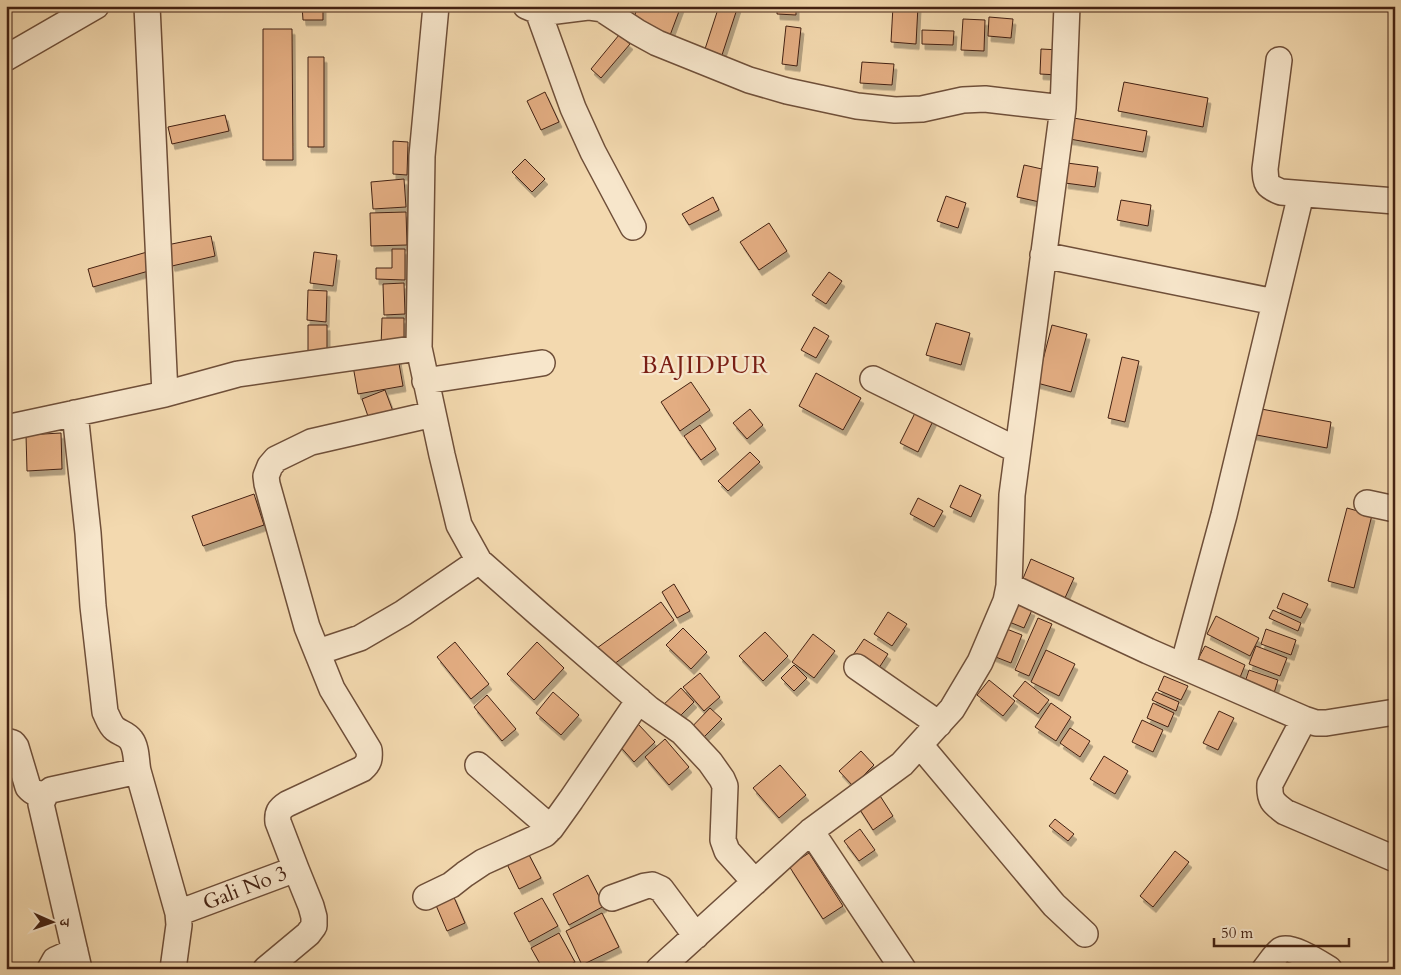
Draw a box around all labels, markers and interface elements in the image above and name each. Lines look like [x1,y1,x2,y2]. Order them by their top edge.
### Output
district label: BAJIDPUR [641,349,769,382]
street label: Gali No 3 [199,859,291,917]
north arrow [28,898,78,948]
scale bar [1214,915,1348,947]
text: उ [55,918,74,927]
text: 50 m [1221,923,1253,943]

